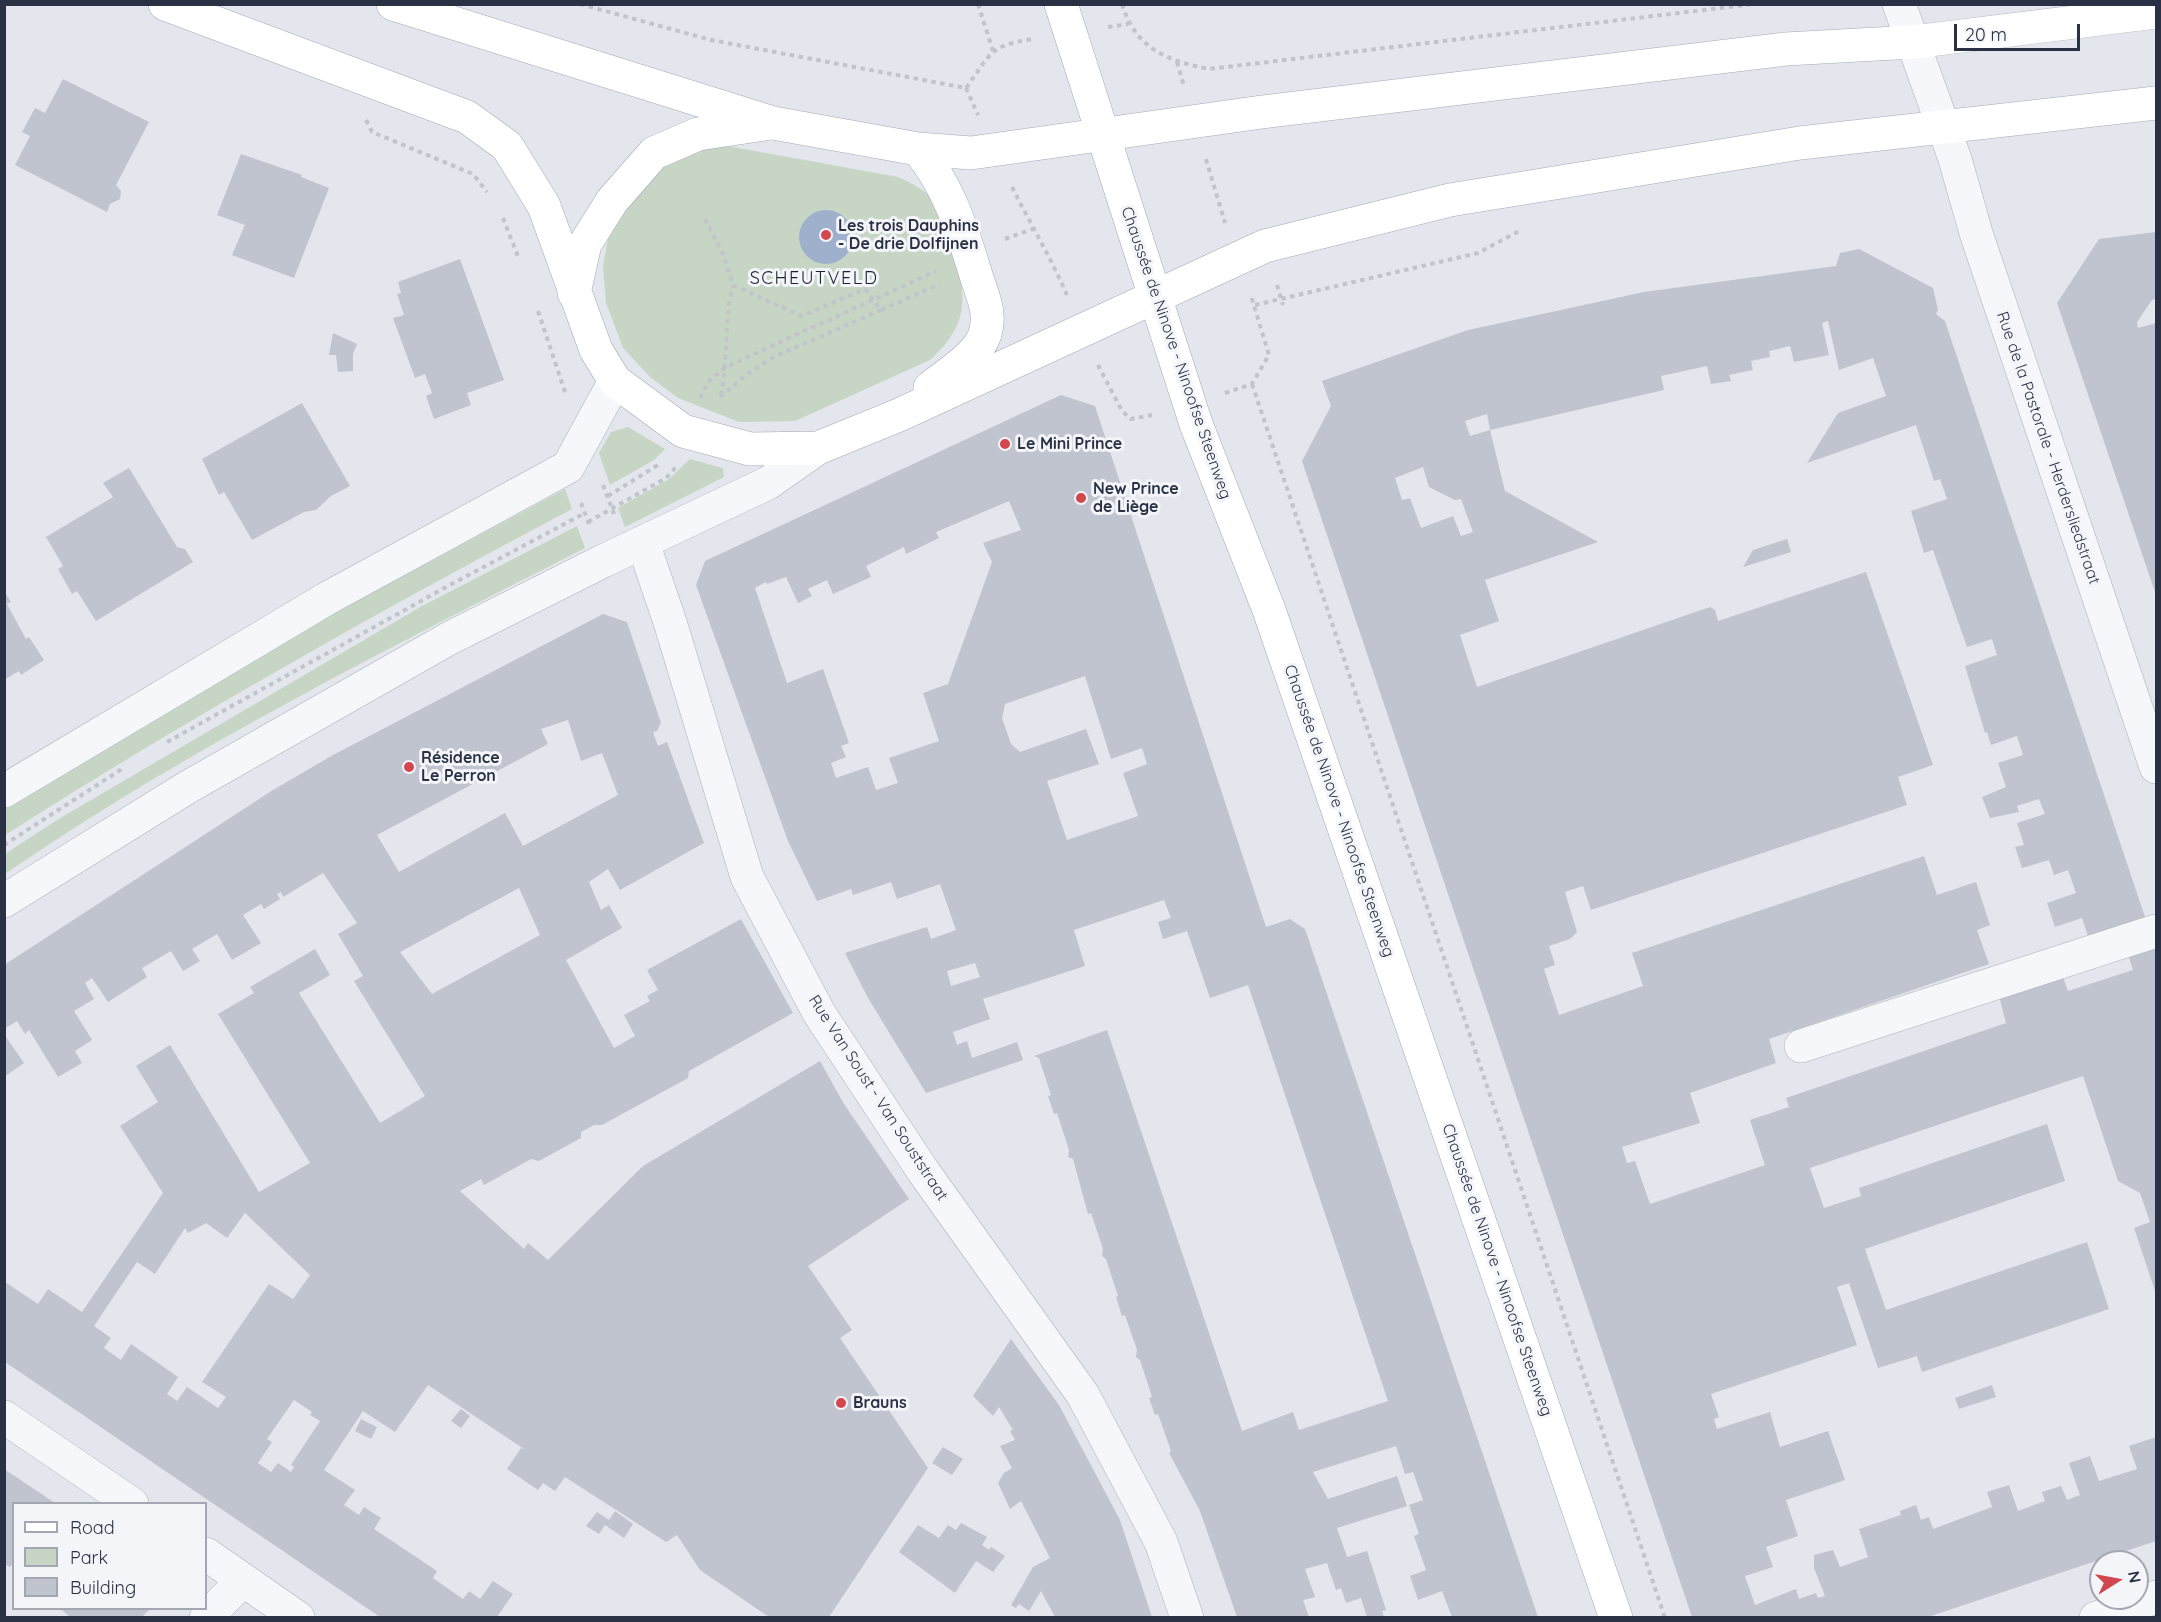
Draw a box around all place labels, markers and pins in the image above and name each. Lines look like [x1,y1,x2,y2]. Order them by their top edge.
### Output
place label: Les trois Dauphins - De drie Dolfijnen [838,216,979,254]
marker: Les trois Dauphins - De drie Dolfijnen [819,228,833,242]
place label: Le Mini Prince [1017,434,1122,454]
marker: Le Mini Prince [998,437,1012,451]
place label: New Prince de Liège [1093,479,1179,517]
marker: New Prince de Liège [1074,491,1088,505]
place label: Résidence Le Perron [421,748,500,786]
marker: Résidence Le Perron [402,760,416,774]
place label: Brauns [853,1393,907,1413]
marker: Brauns [834,1396,848,1410]

